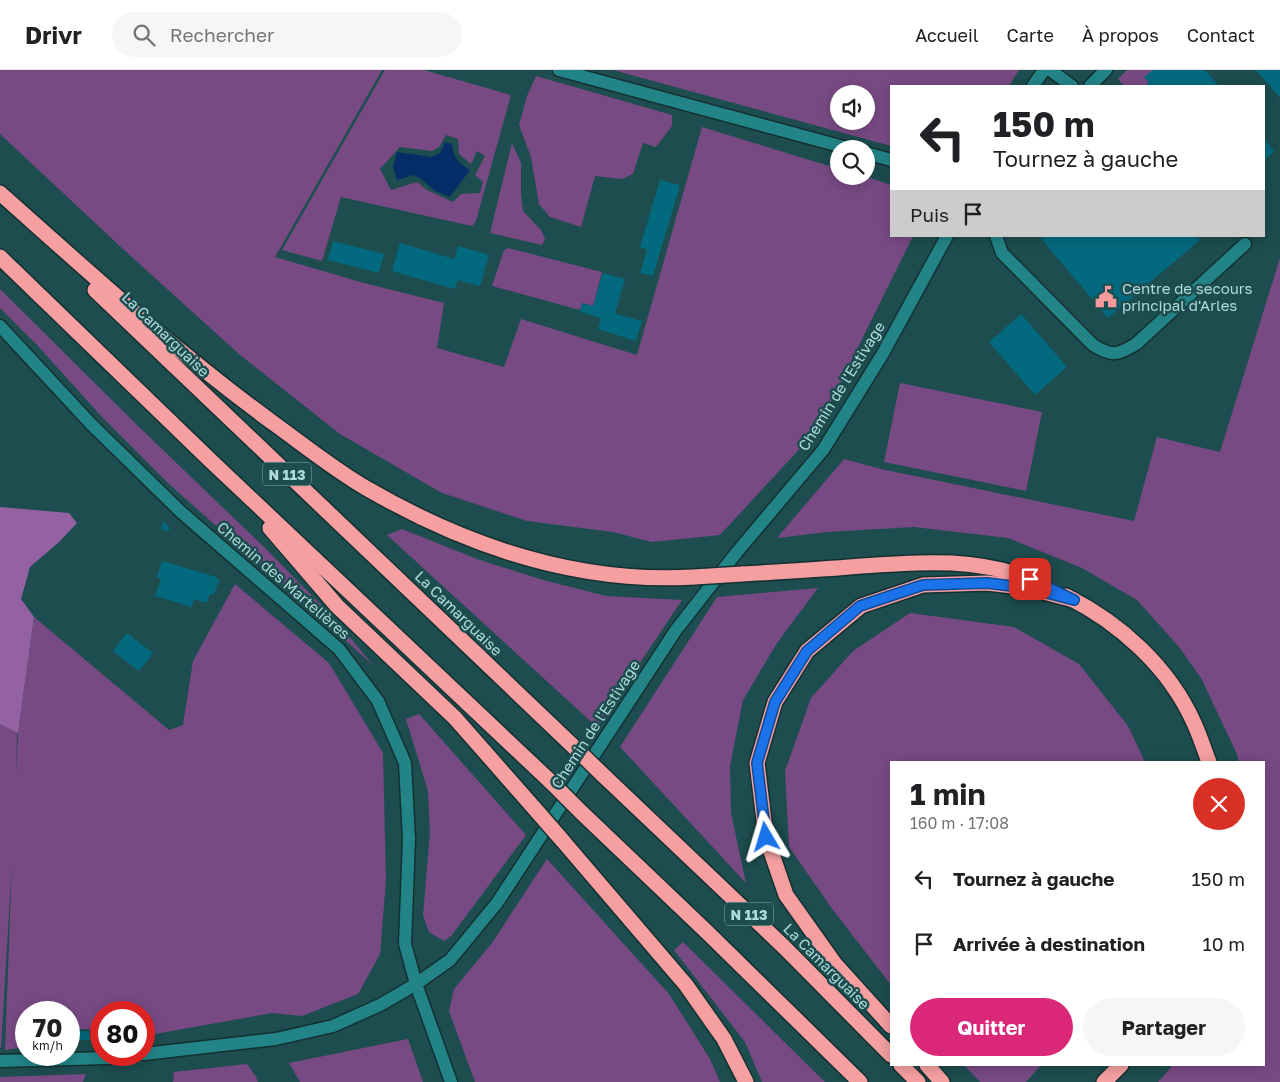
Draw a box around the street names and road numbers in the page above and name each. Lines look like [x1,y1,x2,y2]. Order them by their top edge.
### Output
street label: La Camarguaise [119,288,214,380]
street label: Chemin de l'Estivage [794,318,888,454]
road number: N 113 [263,462,311,486]
street label: Chemin des Martelières [214,517,354,643]
street label: La Camarguaise [412,567,507,659]
street label: Chemin de l'Estivage [547,656,643,791]
road number: N 113 [725,902,773,926]
street label: La Camarguaise [780,919,874,1013]

